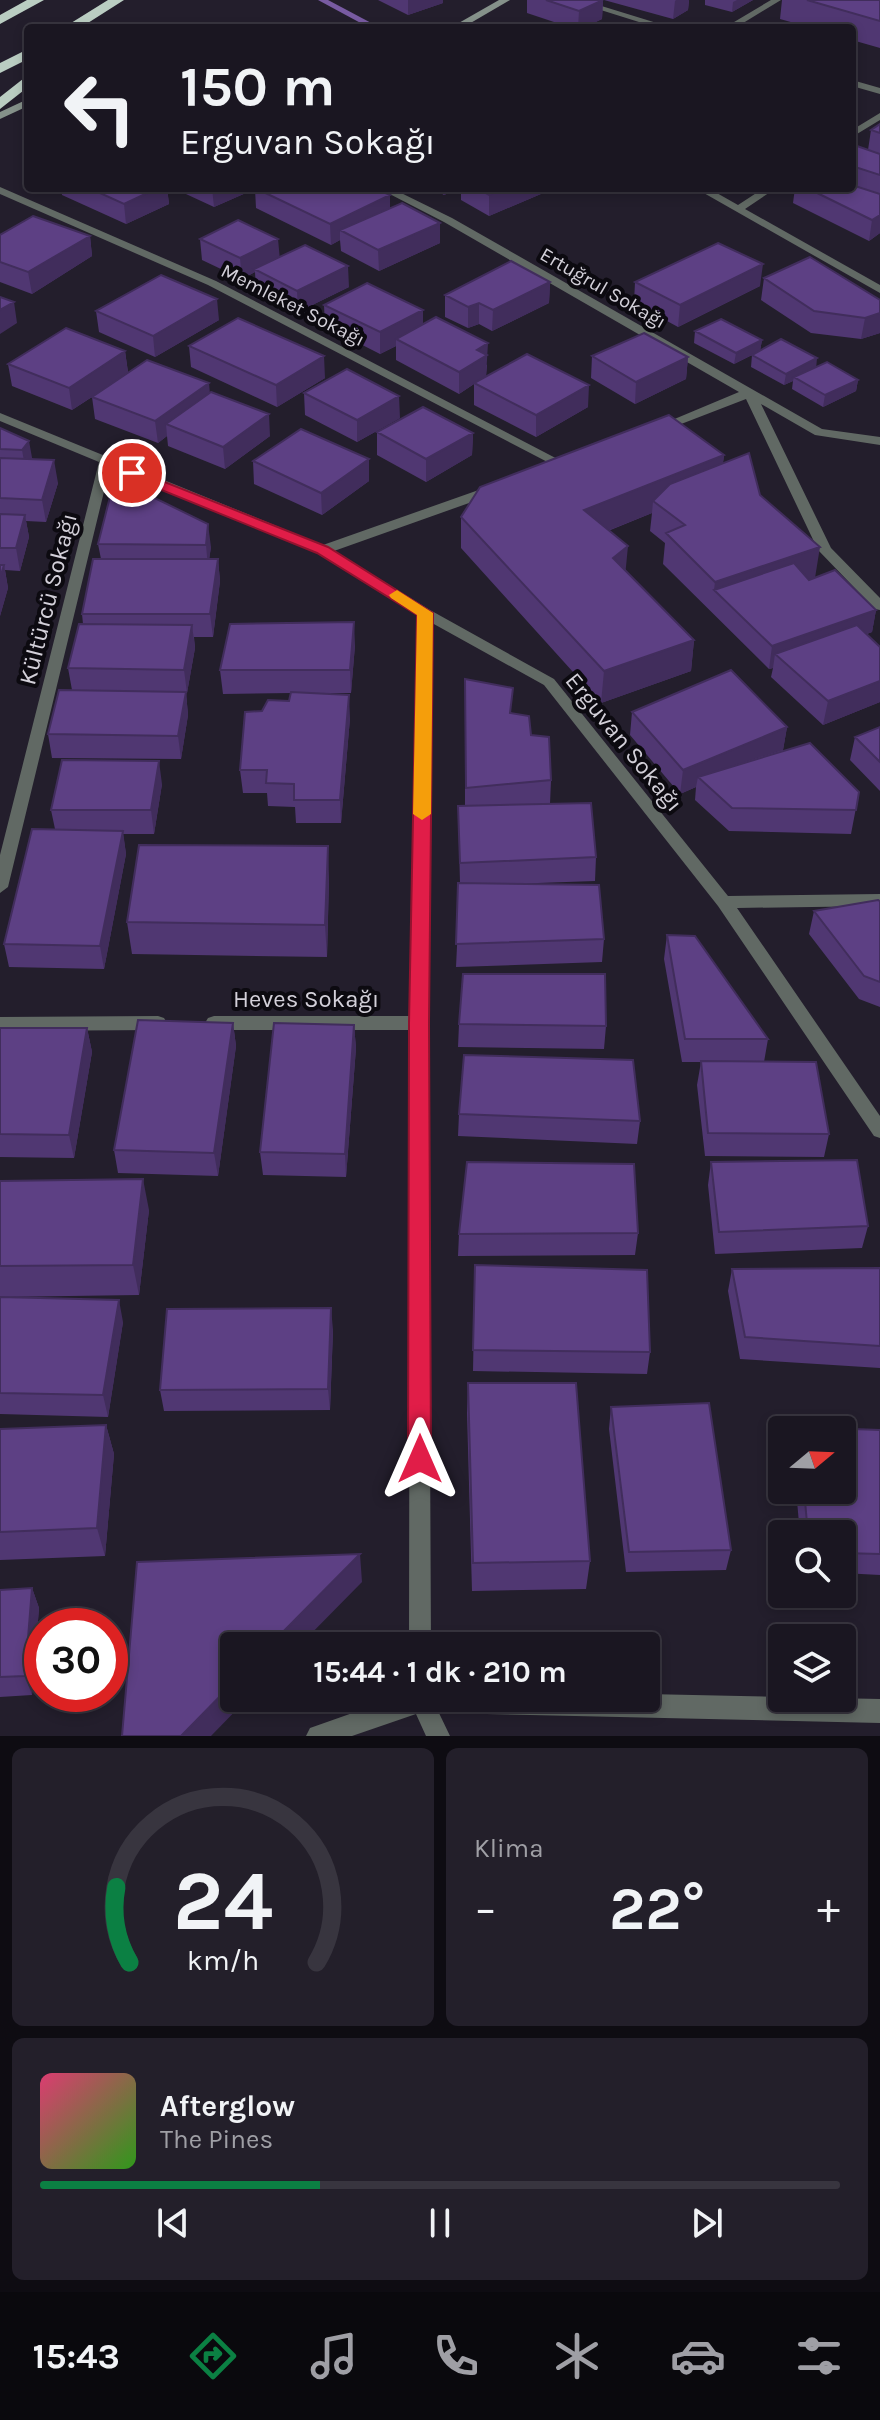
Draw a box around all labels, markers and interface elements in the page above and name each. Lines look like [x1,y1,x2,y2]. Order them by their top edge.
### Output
text: 150 m [180,54,335,119]
icon: left [48,56,152,160]
text: Erguvan Sokağı [180,121,436,163]
street label: Ertuğrul Sokağı [536,243,670,333]
street label: Memleket Sokağı [217,259,369,351]
pin [98,439,166,507]
icon: arrive [110,451,154,495]
street label: Kültürcü Sokağı [13,510,83,688]
street label: Erguvan Sokağı [560,667,688,817]
street label: Heves Sokağı [233,985,379,1013]
north arrow [768,1416,856,1504]
map controls [768,1416,856,1712]
position arrow [378,1417,462,1501]
button: search [768,1520,856,1608]
speed limit sign: 30 [24,1608,128,1712]
button: layers [768,1624,856,1712]
text: 15:44 · 1 dk · 210 m [313,1654,567,1690]
text: Klima [474,1833,543,1864]
text: 24 [173,1853,273,1950]
text: 22° [609,1874,705,1944]
text: − [474,1883,497,1934]
text: + [817,1883,840,1934]
text: km/h [187,1944,259,1977]
text: Afterglow [160,2088,295,2124]
text: The Pines [160,2124,273,2155]
icon: previous [151,2201,195,2245]
icon: pause [418,2201,462,2245]
icon: next [685,2201,729,2245]
icon: directions [185,2328,241,2384]
icon: music [306,2328,362,2384]
icon: phone [428,2328,484,2384]
icon: climate [549,2328,605,2384]
icon: car [670,2328,726,2384]
icon: filters [791,2328,847,2384]
text: 15:43 [33,2335,120,2377]

